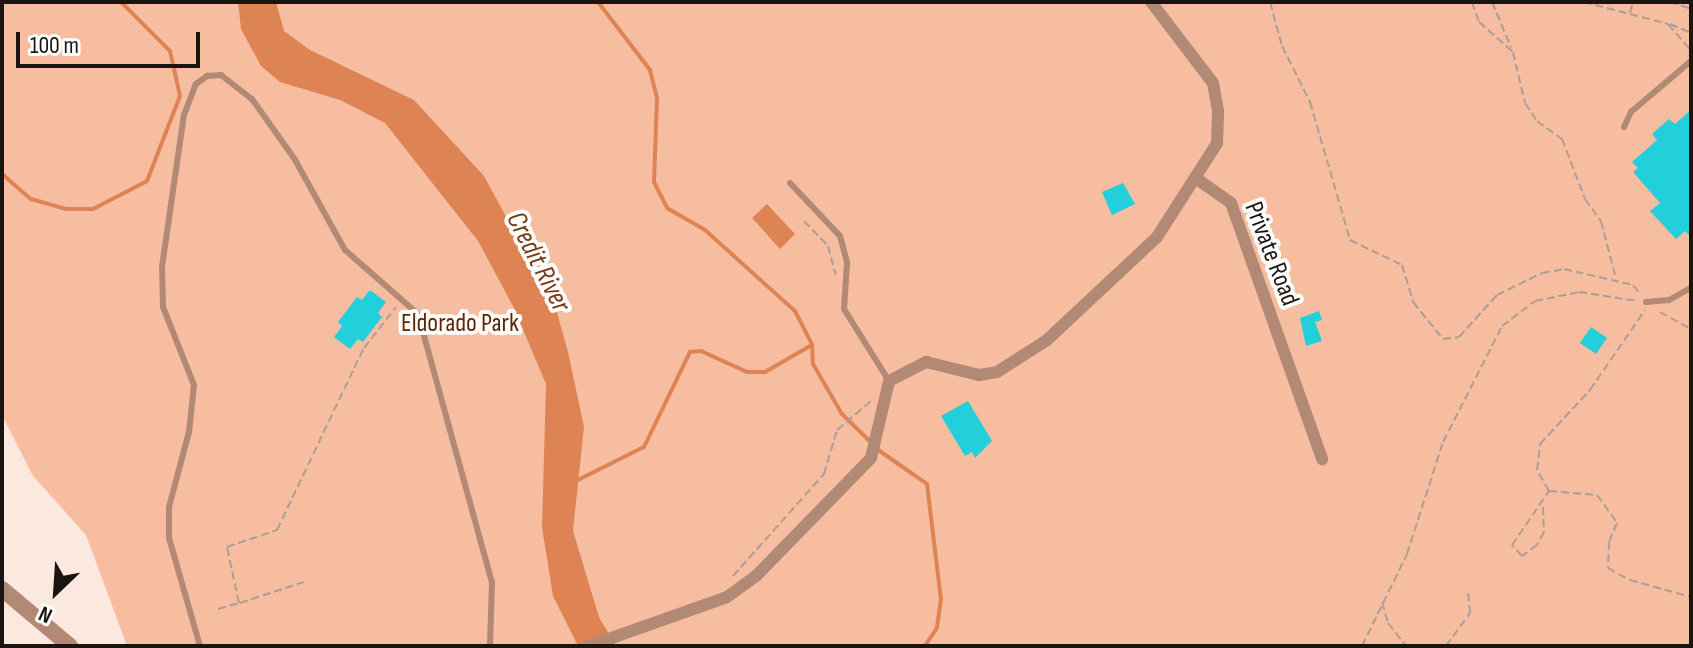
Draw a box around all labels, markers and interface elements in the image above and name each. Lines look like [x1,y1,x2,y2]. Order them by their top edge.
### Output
scale bar [20,16,204,66]
text: 100 m [30,31,79,60]
street label: Private Road [1237,198,1305,310]
water label: Credit River [499,206,577,318]
park label: Eldorado Park [401,308,519,340]
north arrow [16,552,96,632]
text: N [35,599,57,629]

